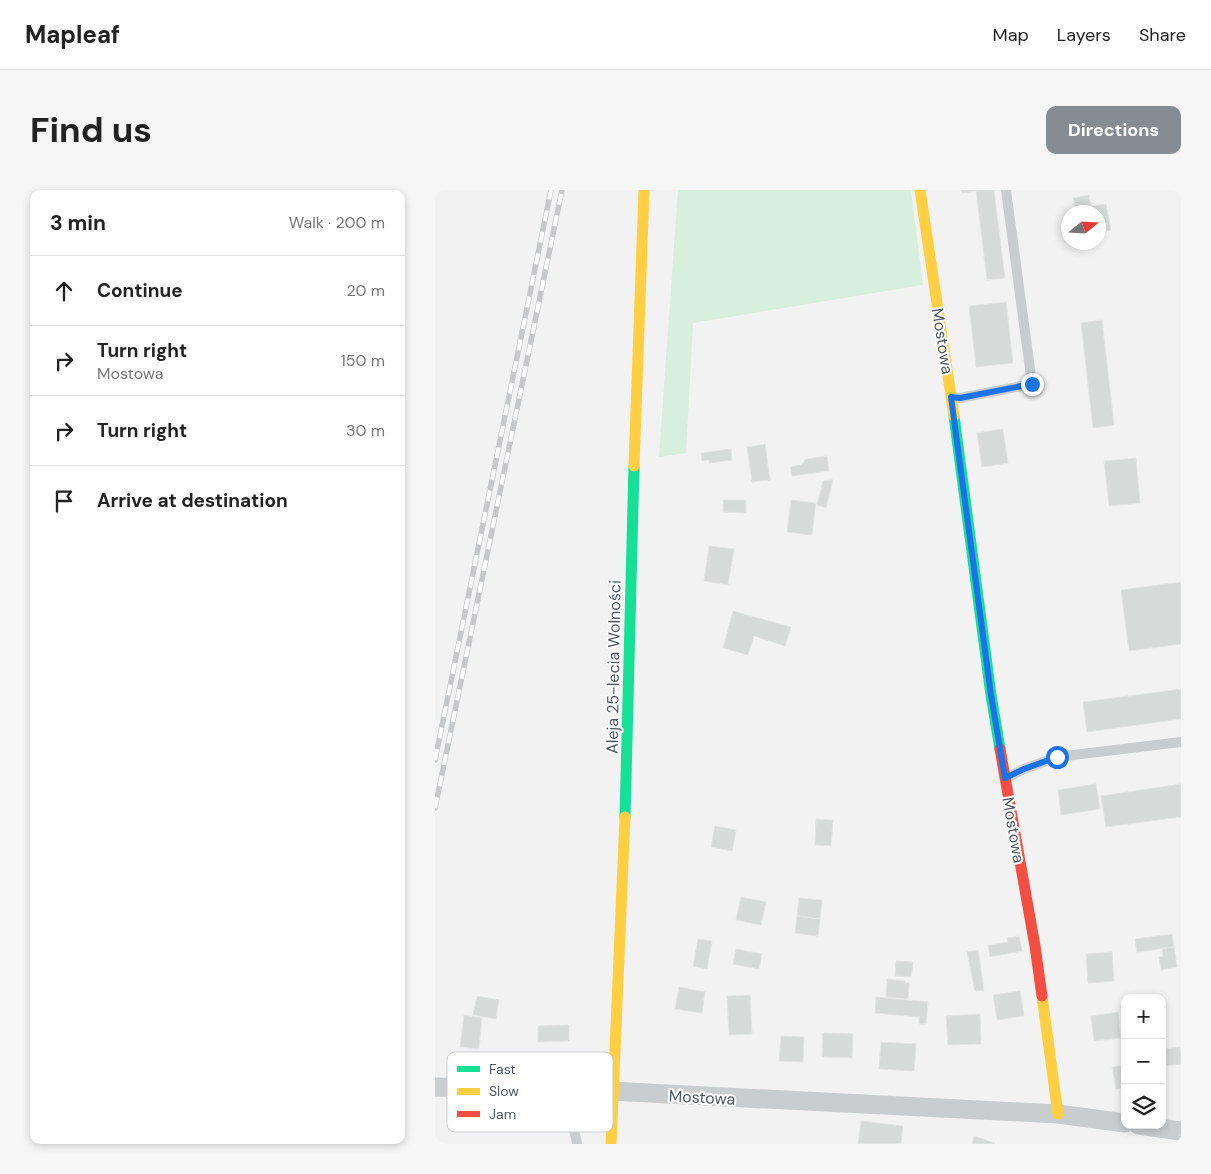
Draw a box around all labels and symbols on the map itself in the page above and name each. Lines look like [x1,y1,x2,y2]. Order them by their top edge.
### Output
north arrow [1061,205,1106,250]
street label: Mostowa [927,307,958,376]
route end [1021,373,1044,396]
street label: Aleja 25-lecia Wolności [601,580,626,754]
route start [1046,746,1069,769]
street label: Mostowa [997,796,1030,865]
legend [447,1052,613,1132]
text: Fast [489,1060,516,1078]
text: Slow [489,1082,519,1100]
street label: Mostowa [668,1085,736,1110]
text: Jam [489,1105,516,1123]

